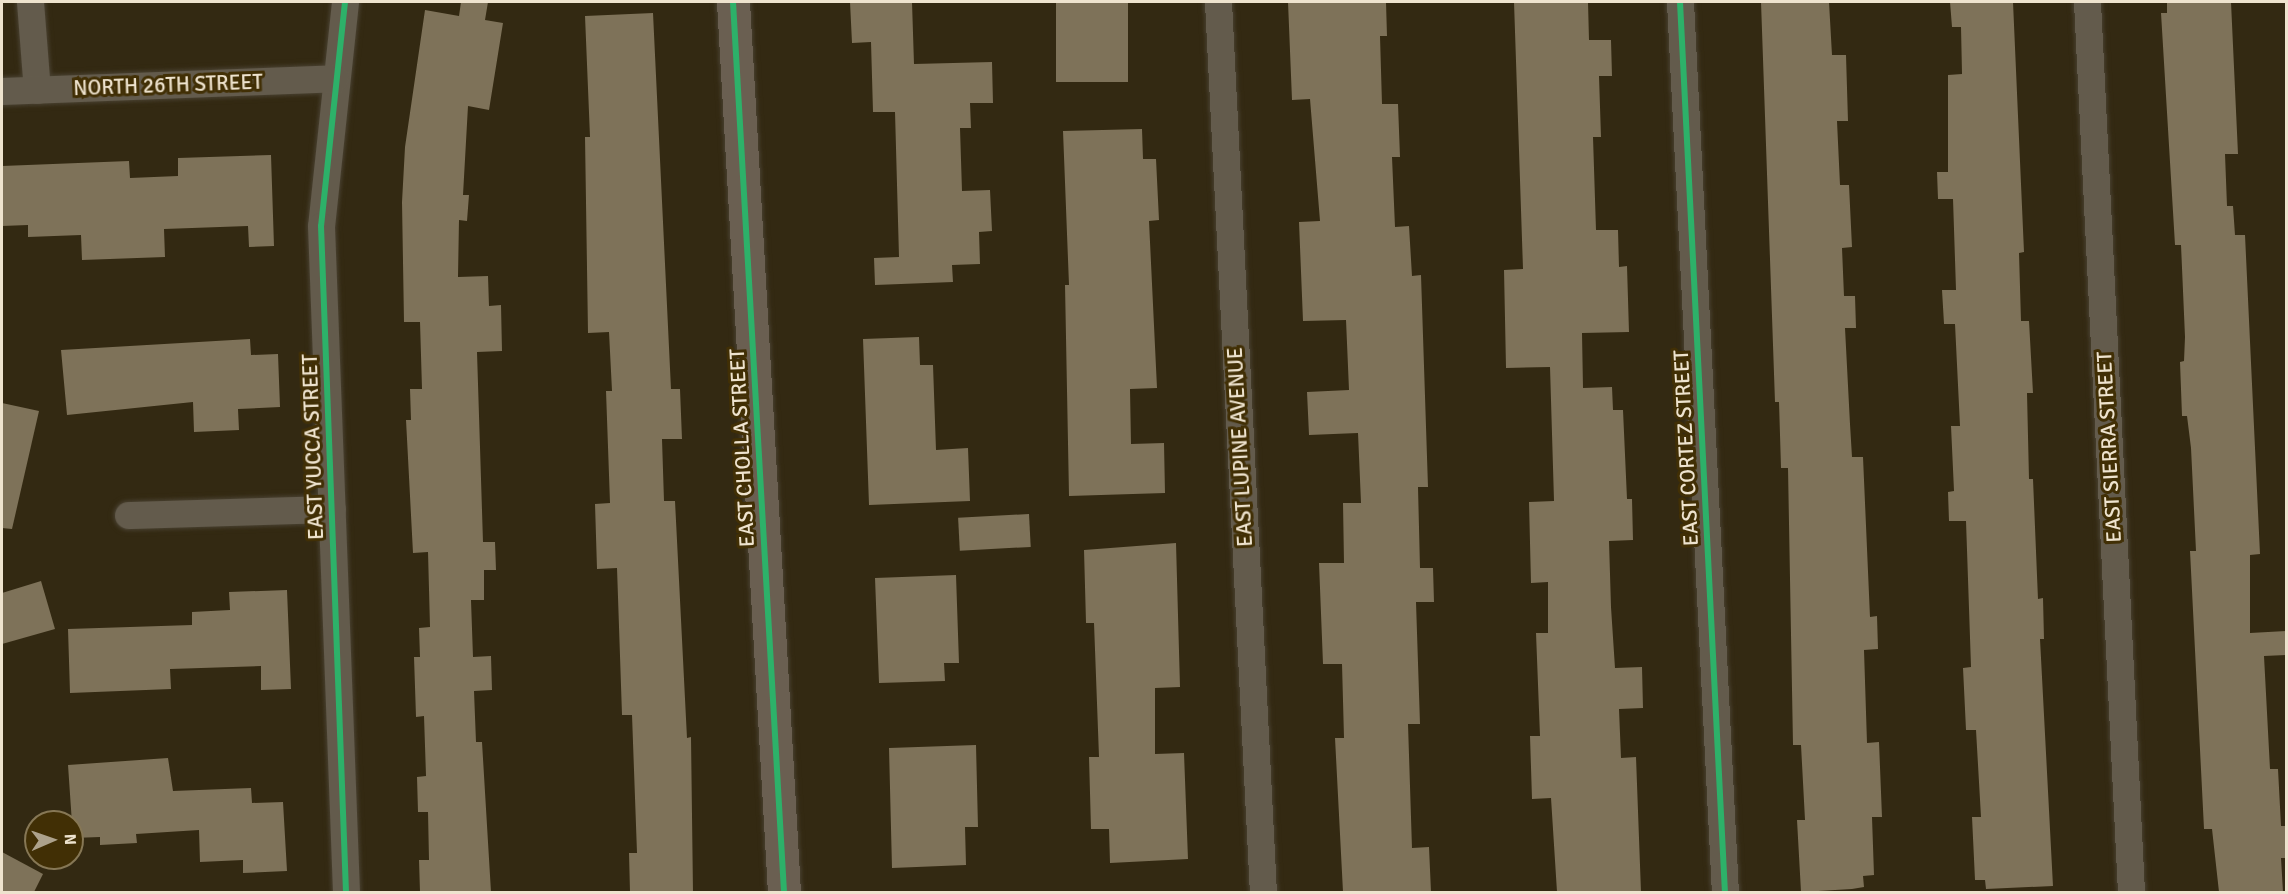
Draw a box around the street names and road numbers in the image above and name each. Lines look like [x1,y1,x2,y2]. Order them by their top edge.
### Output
street label: NORTH 26TH STREET [73,69,263,101]
street label: EAST LUPINE AVENUE [1222,346,1258,548]
street label: EAST CHOLLA STREET [724,348,760,548]
street label: EAST CORTEZ STREET [1668,349,1704,547]
street label: EAST SIERRA STREET [2091,351,2127,543]
street label: EAST YUCCA STREET [297,354,329,540]

